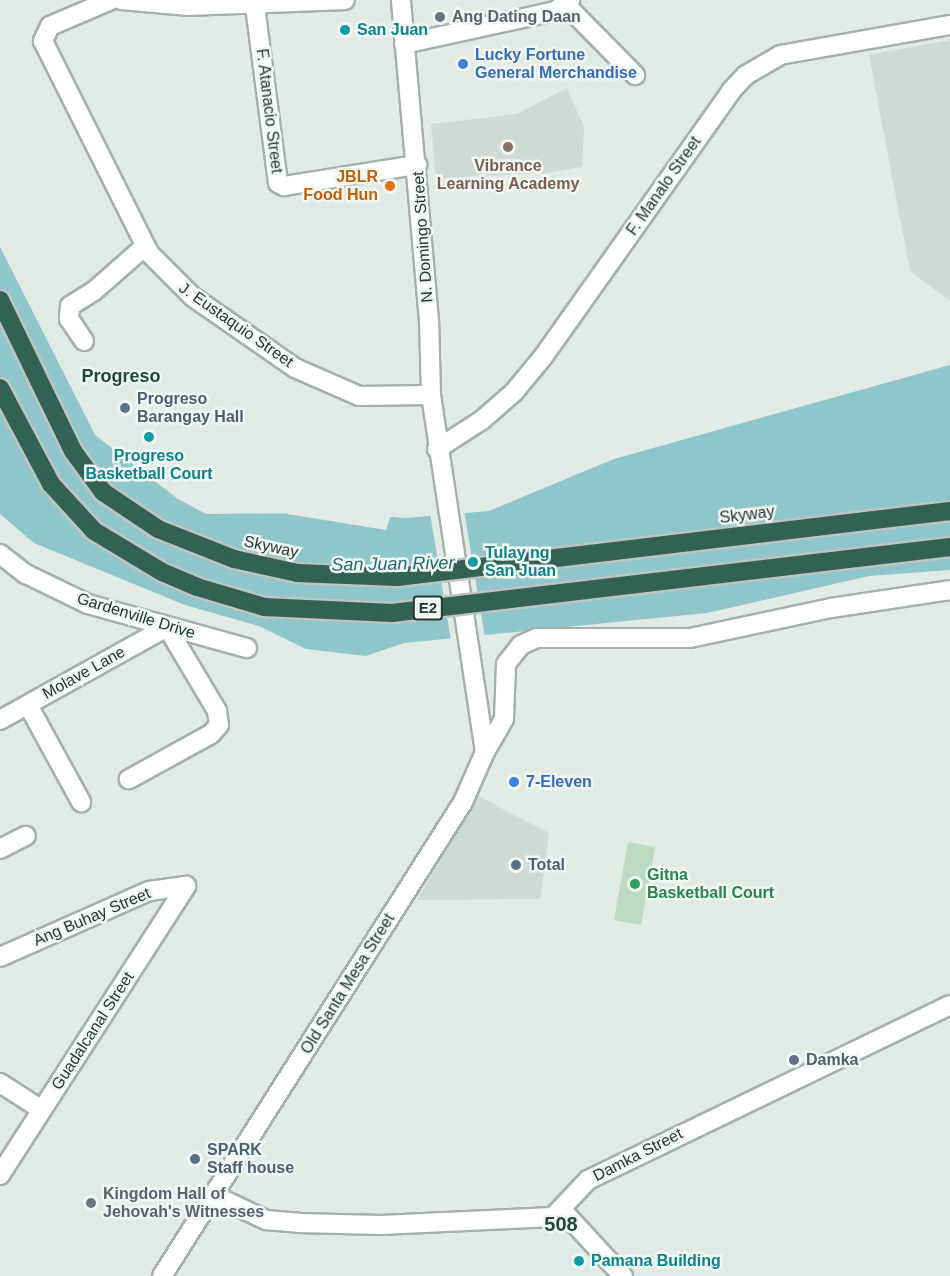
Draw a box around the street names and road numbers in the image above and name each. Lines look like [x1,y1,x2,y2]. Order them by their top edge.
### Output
street label: F. Atanacio Street [252,47,286,175]
street label: F. Manalo Street [623,133,705,239]
street label: N. Domingo Street [409,171,437,303]
street label: J. Eustaquio Street [175,278,297,372]
street label: Skyway [718,502,776,528]
street label: Skyway [242,532,300,562]
street label: Gardenville Drive [75,589,197,643]
road number: E2 [412,596,444,620]
street label: Molave Lane [39,642,129,704]
street label: Ang Buhay Street [31,884,153,950]
street label: Old Santa Mesa Street [297,910,399,1058]
street label: Guadalcanal Street [48,968,138,1094]
street label: Damka Street [590,1124,686,1186]

